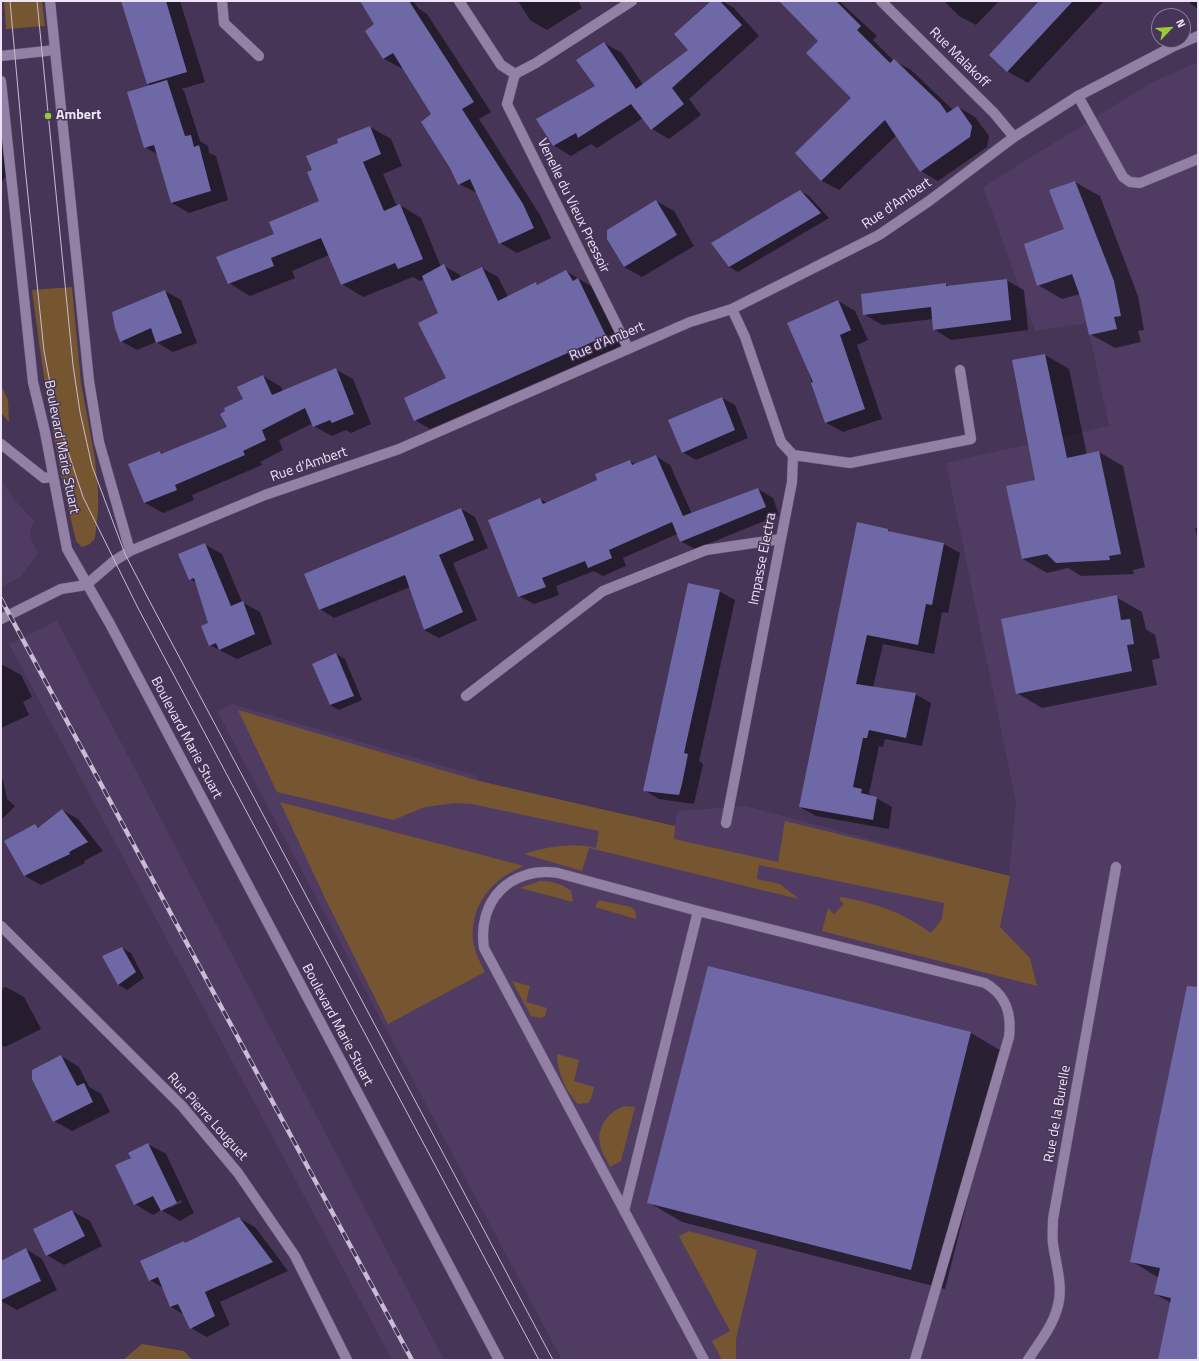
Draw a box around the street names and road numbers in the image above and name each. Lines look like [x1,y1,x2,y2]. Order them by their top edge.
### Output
street label: Rue Malakoff [925,24,993,92]
street label: Venelle du Vieux Pressoir [533,136,613,276]
street label: Rue d'Ambert [859,175,935,233]
street label: Rue d'Ambert [567,319,647,365]
street label: Boulevard Marie Stuart [40,379,82,515]
street label: Rue d'Ambert [268,444,350,486]
street label: Impasse Electra [746,511,780,607]
street label: Boulevard Marie Stuart [147,674,225,802]
street label: Boulevard Marie Stuart [298,961,376,1089]
street label: Rue de la Burelle [1041,1064,1075,1164]
street label: Rue Pierre Louguet [163,1070,251,1164]

